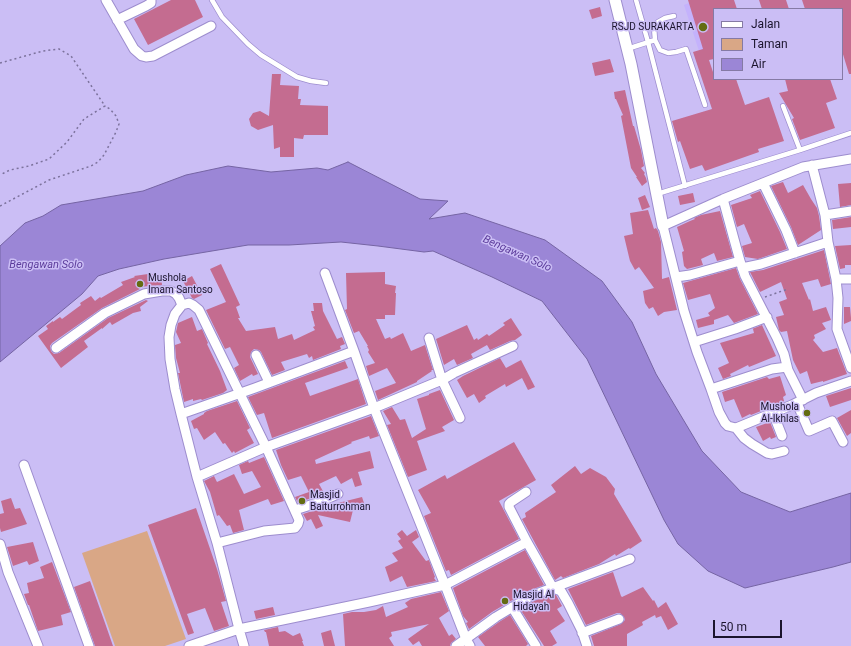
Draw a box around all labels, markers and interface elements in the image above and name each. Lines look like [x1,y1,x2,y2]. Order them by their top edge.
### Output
legend [713,8,843,80]
text: Jalan [751,17,780,31]
place label: RSJD SURAKARTA [612,21,694,33]
marker: RSJD SURAKARTA [697,21,709,33]
text: Taman [751,37,788,51]
text: Air [751,57,766,71]
water label: Bengawan Solo [481,233,553,275]
water label: Bengawan Solo [9,258,83,272]
place label: Mushola Imam Santoso [148,272,213,296]
marker: Mushola Imam Santoso [135,279,145,289]
place label: Mushola Al-Ikhlas [761,401,799,424]
marker: Mushola Al-Ikhlas [802,408,812,418]
place label: Masjid Baiturrohman [310,489,371,512]
marker: Masjid Baiturrohman [297,496,307,506]
place label: Masjid Al Hidayah [513,589,554,612]
marker: Masjid Al Hidayah [500,596,510,606]
scale bar [715,612,784,638]
text: 50 m [720,620,747,634]

